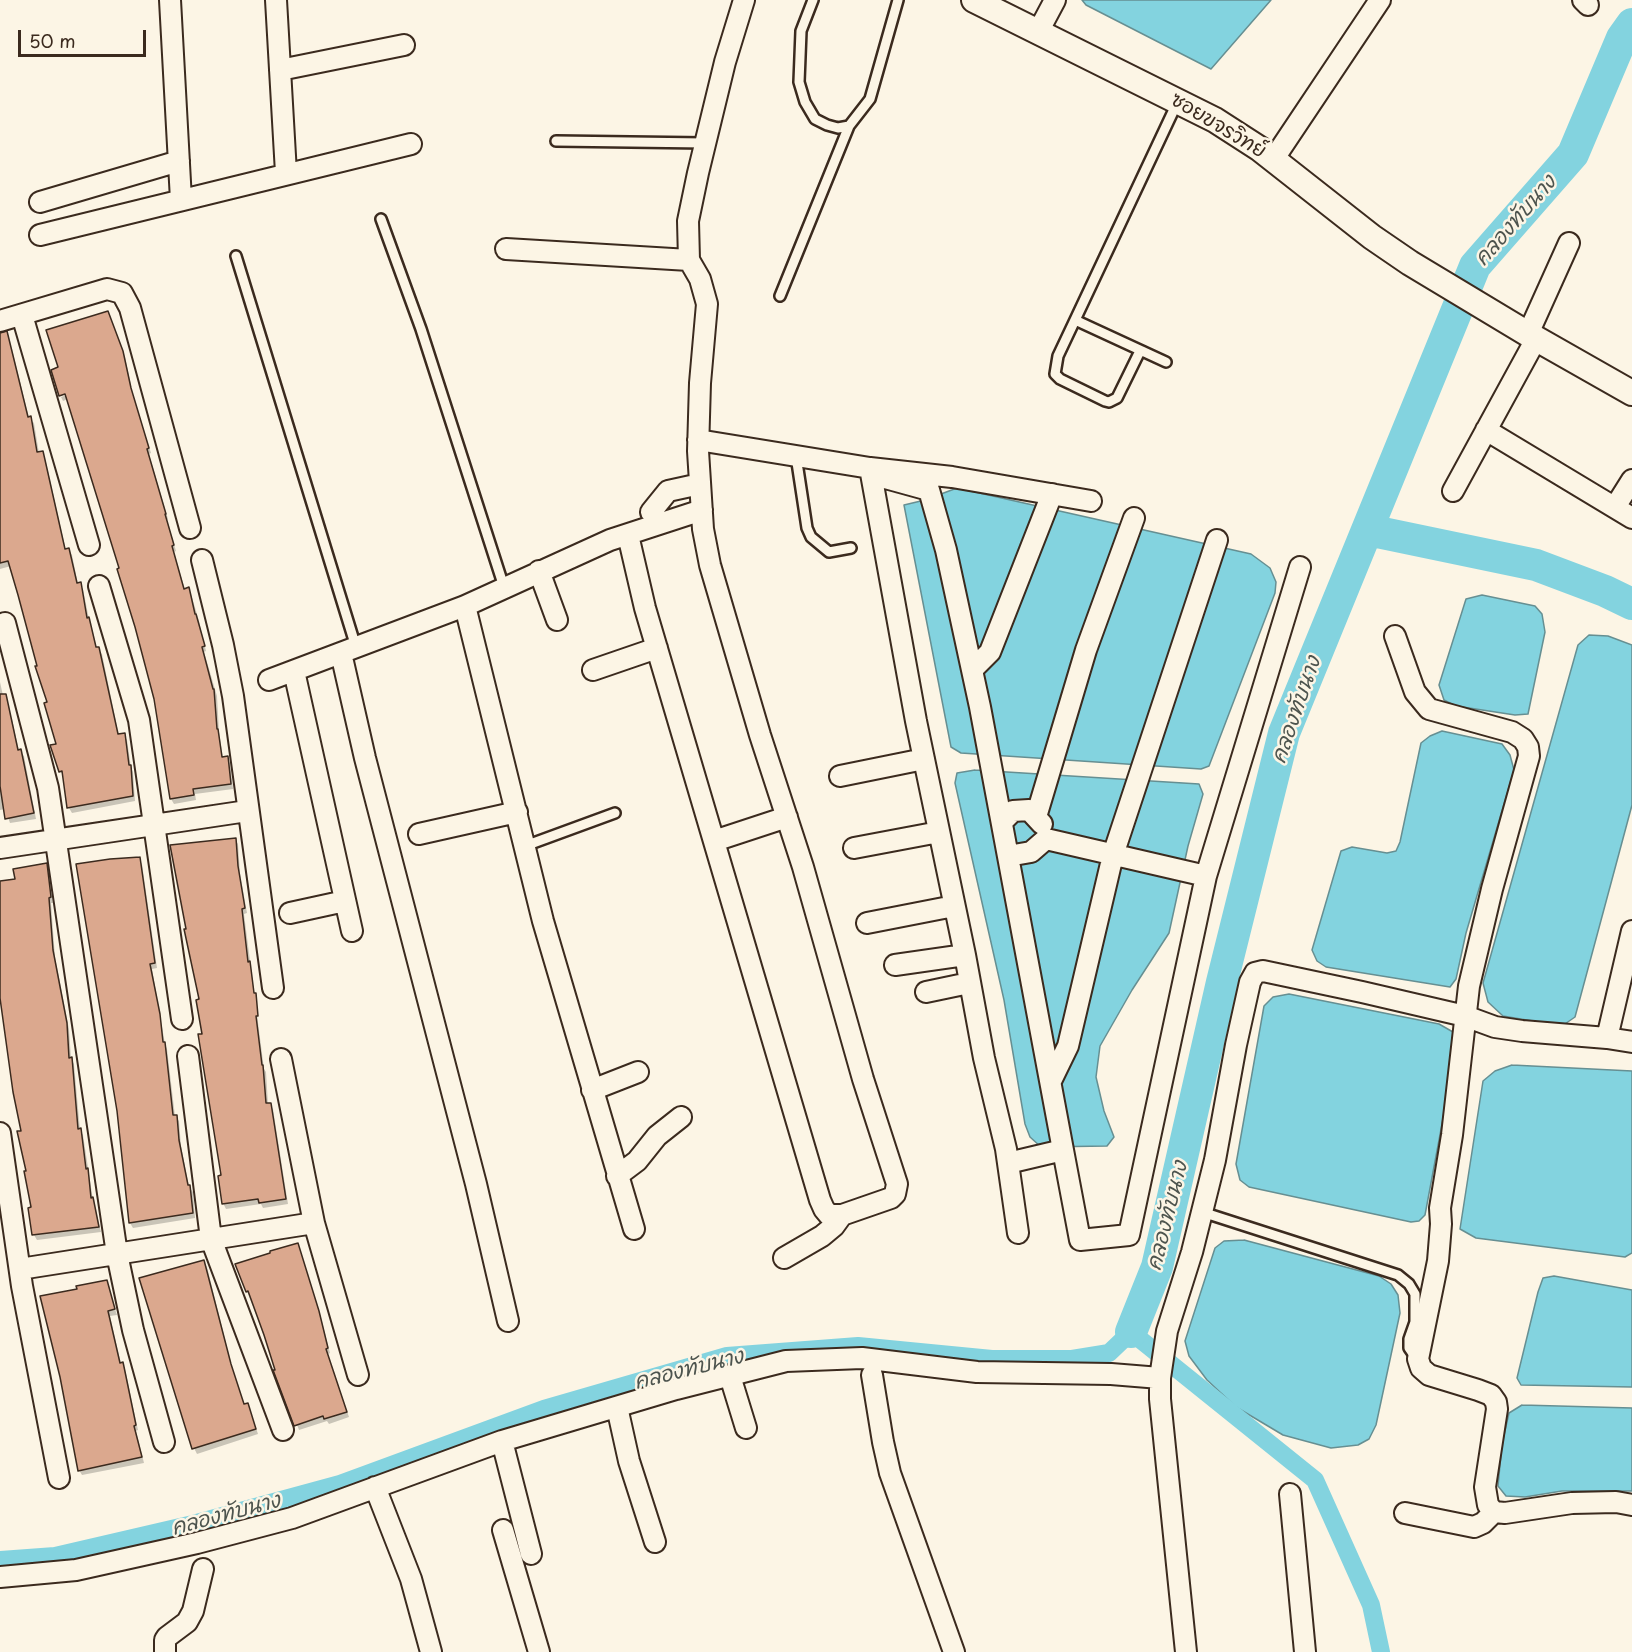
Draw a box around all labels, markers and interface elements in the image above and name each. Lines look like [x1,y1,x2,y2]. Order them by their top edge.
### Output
scale bar [21,18,148,56]
text: 50 m [29,27,76,54]
street label: ซอยขจรวิทย์ [1166,88,1270,164]
water label: คลองทับนาง [1470,171,1562,271]
water label: คลองทับนาง [1267,653,1327,767]
water label: คลองทับนาง [1142,1159,1194,1273]
water label: คลองทับนาง [632,1344,746,1396]
water label: คลองทับนาง [169,1488,283,1542]

